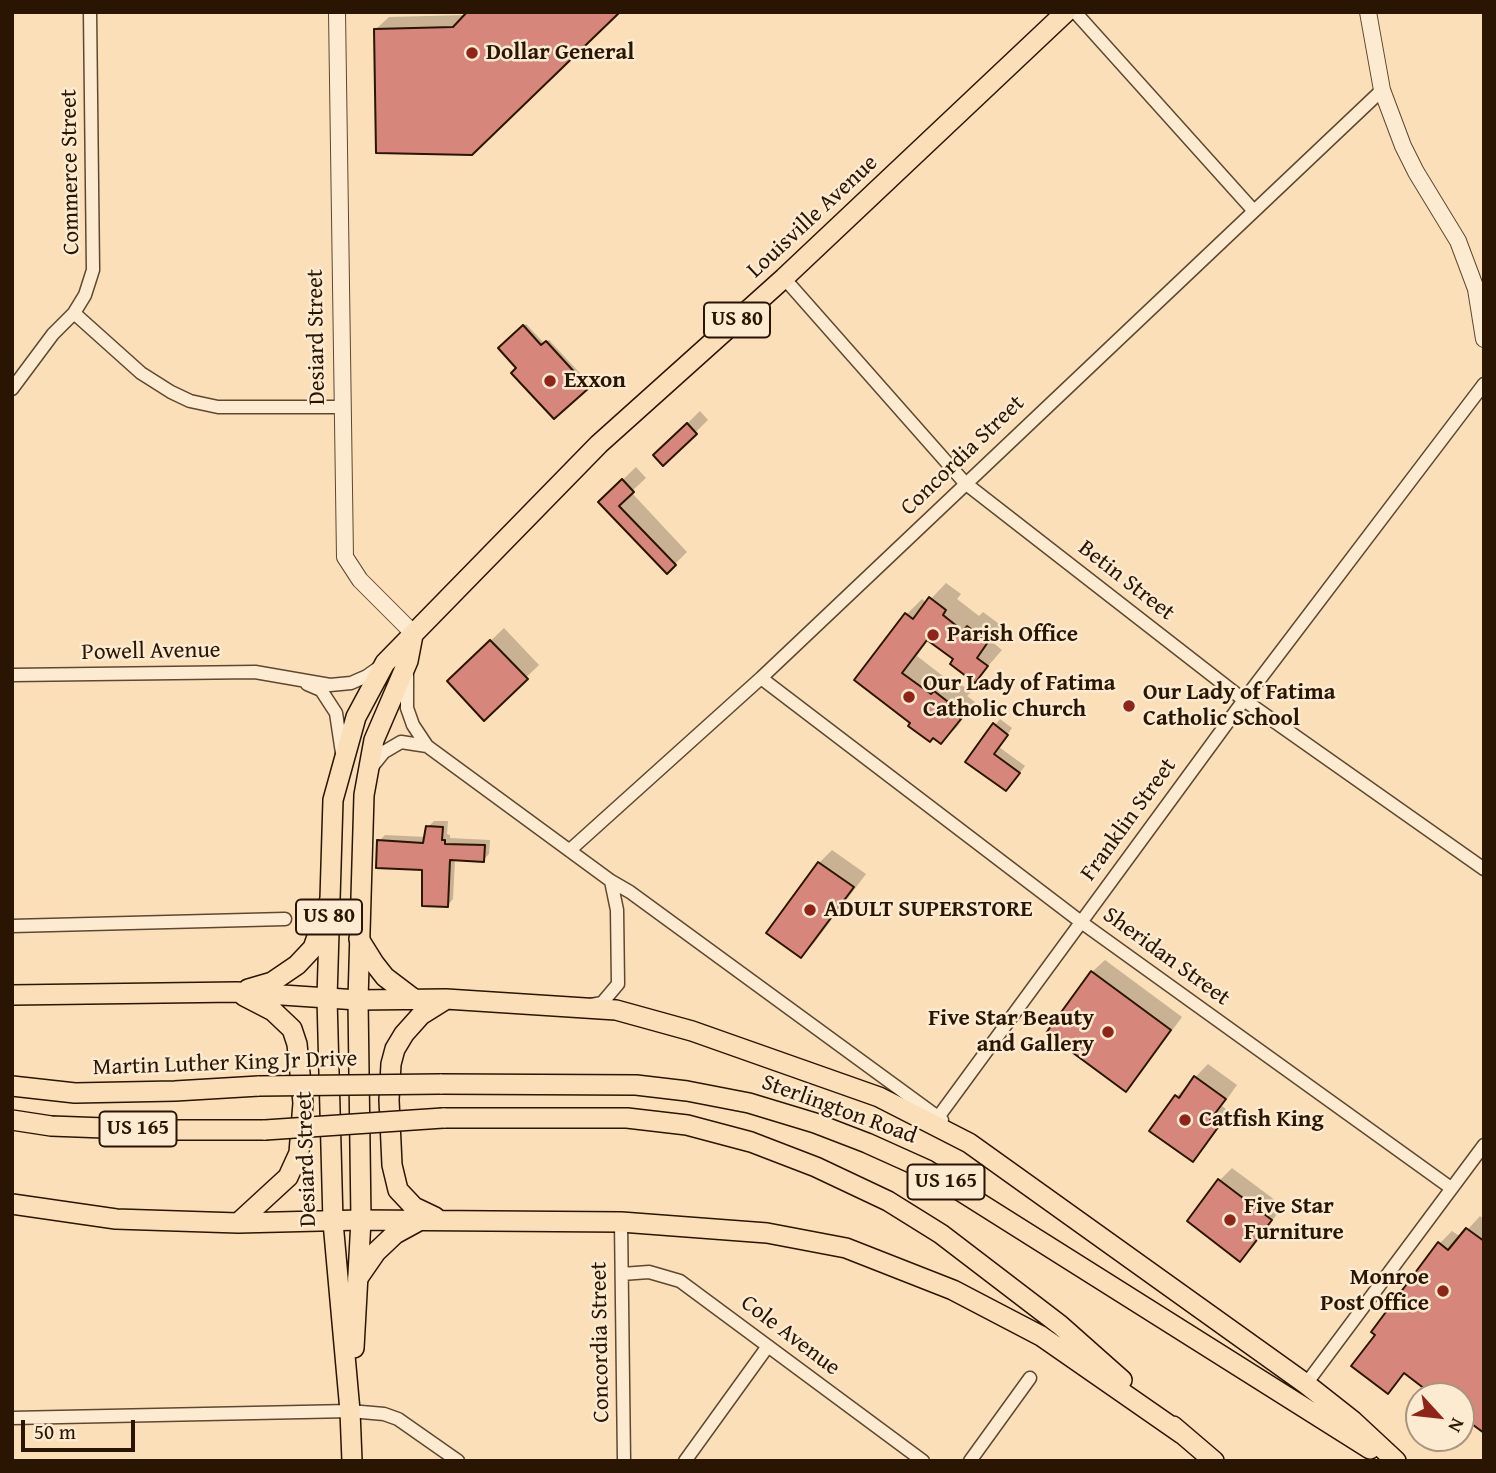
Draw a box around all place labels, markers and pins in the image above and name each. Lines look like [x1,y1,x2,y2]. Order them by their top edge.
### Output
place label: Dollar General [486,39,634,67]
marker: Dollar General [464,45,480,61]
place label: Exxon [564,367,626,395]
marker: Exxon [542,373,558,389]
place label: Parish Office [947,621,1078,649]
marker: Parish Office [925,627,941,643]
place label: Our Lady of Fatima Catholic Church [923,670,1116,724]
place label: Our Lady of Fatima Catholic School [1143,679,1336,733]
marker: Our Lady of Fatima Catholic Church [901,689,917,705]
marker: Our Lady of Fatima Catholic School [1121,698,1137,714]
place label: ADULT SUPERSTORE [824,896,1032,924]
marker: ADULT SUPERSTORE [802,902,818,918]
place label: Five Star Beauty and Gallery [928,1005,1094,1059]
marker: Five Star Beauty and Gallery [1100,1024,1116,1040]
place label: Catfish King [1199,1106,1324,1134]
marker: Catfish King [1177,1112,1193,1128]
place label: Five Star Furniture [1244,1193,1344,1247]
marker: Five Star Furniture [1222,1212,1238,1228]
place label: Monroe Post Office [1320,1264,1429,1318]
marker: Monroe Post Office [1435,1283,1451,1299]

